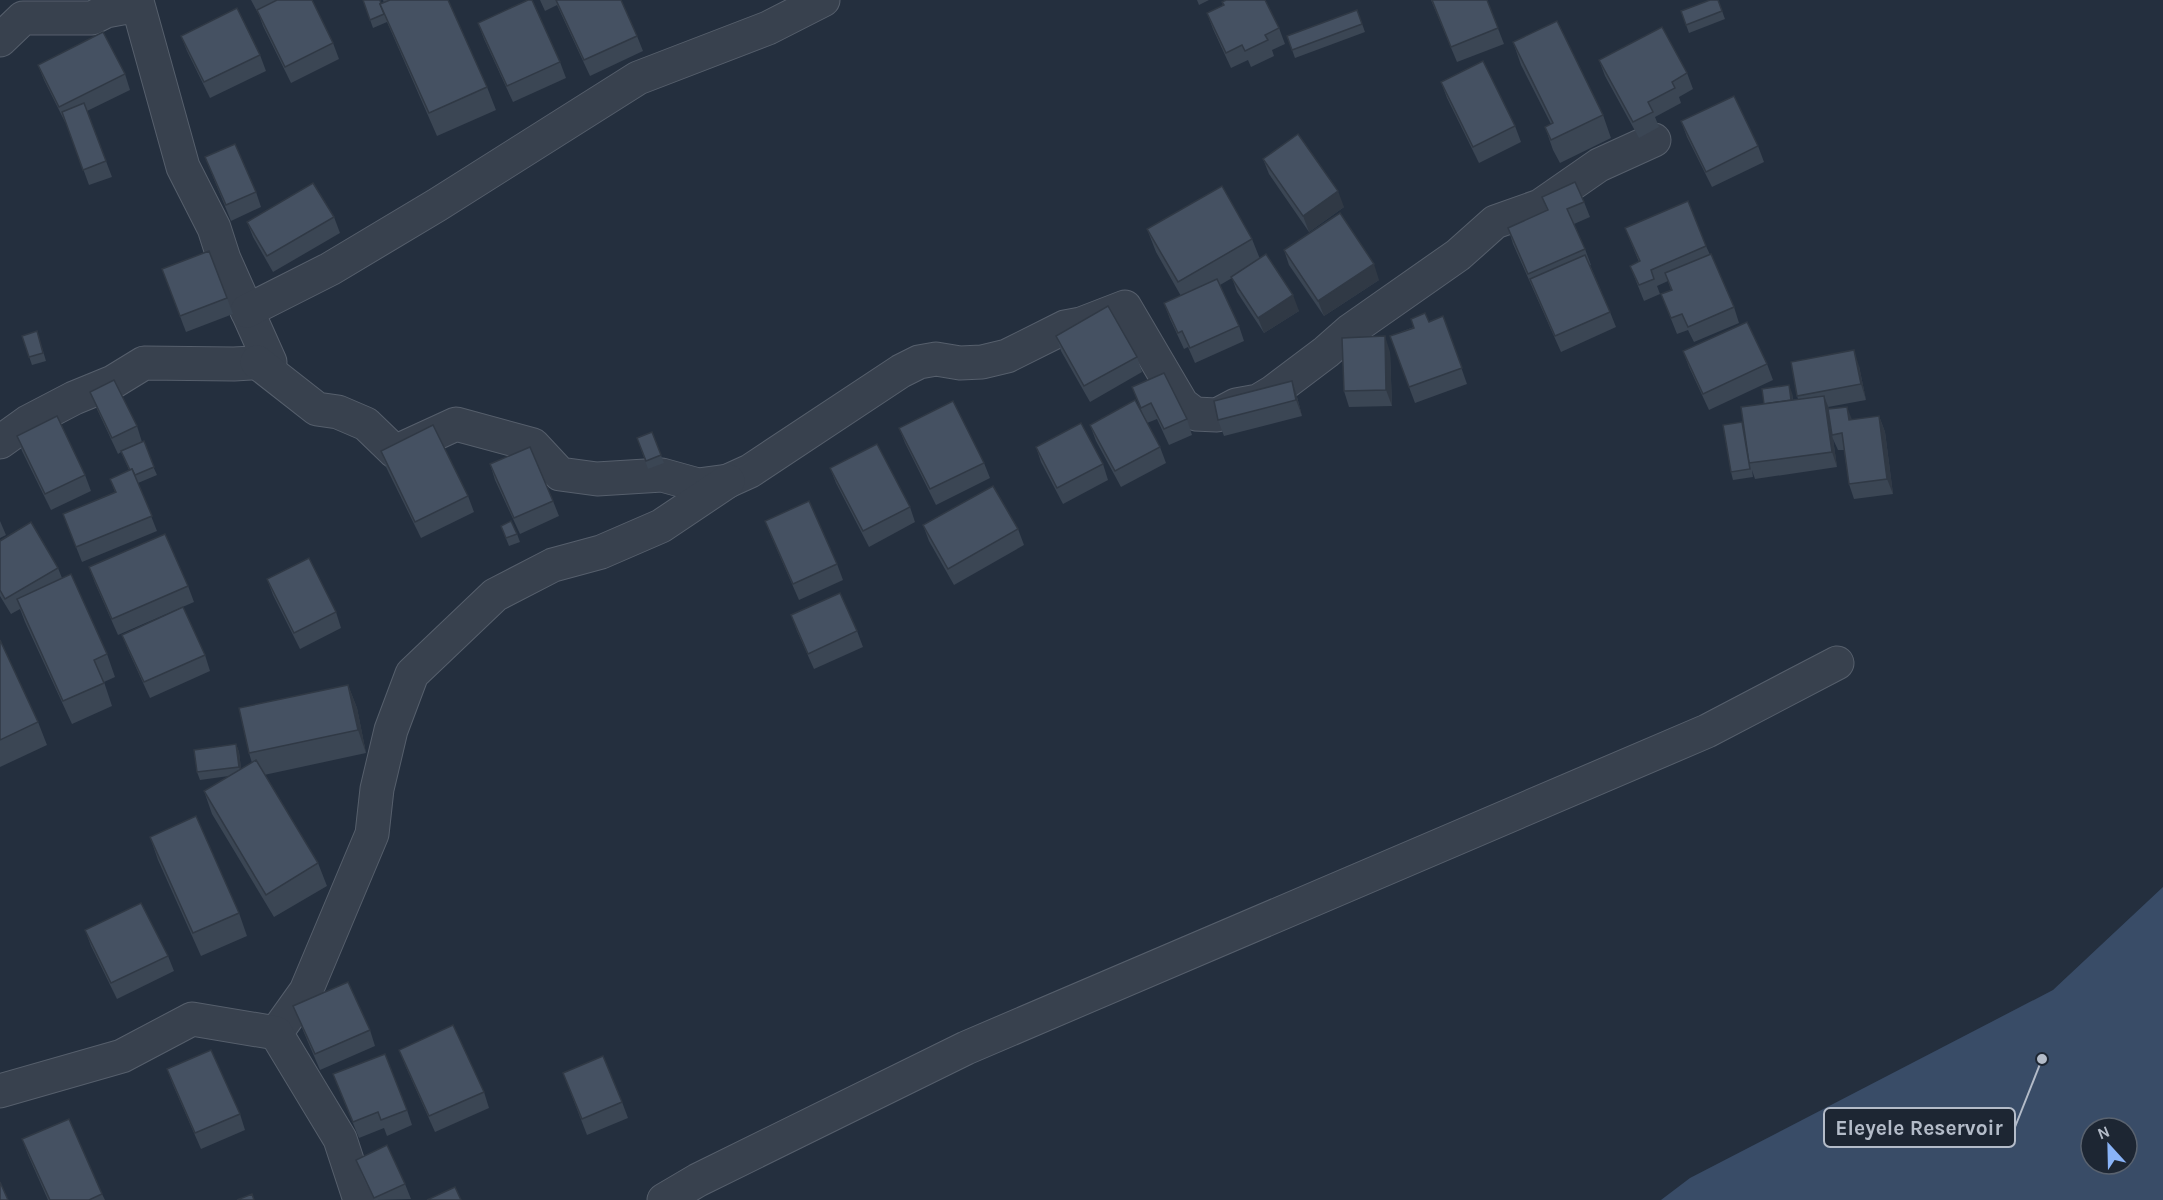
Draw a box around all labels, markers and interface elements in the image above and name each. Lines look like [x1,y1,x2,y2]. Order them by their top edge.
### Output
callout: Eleyele Reservoir [1824,1108,2015,1147]
text: Eleyele Reservoir [1835,1116,2003,1140]
north arrow [2079,1116,2139,1176]
text: N [2095,1122,2112,1144]

